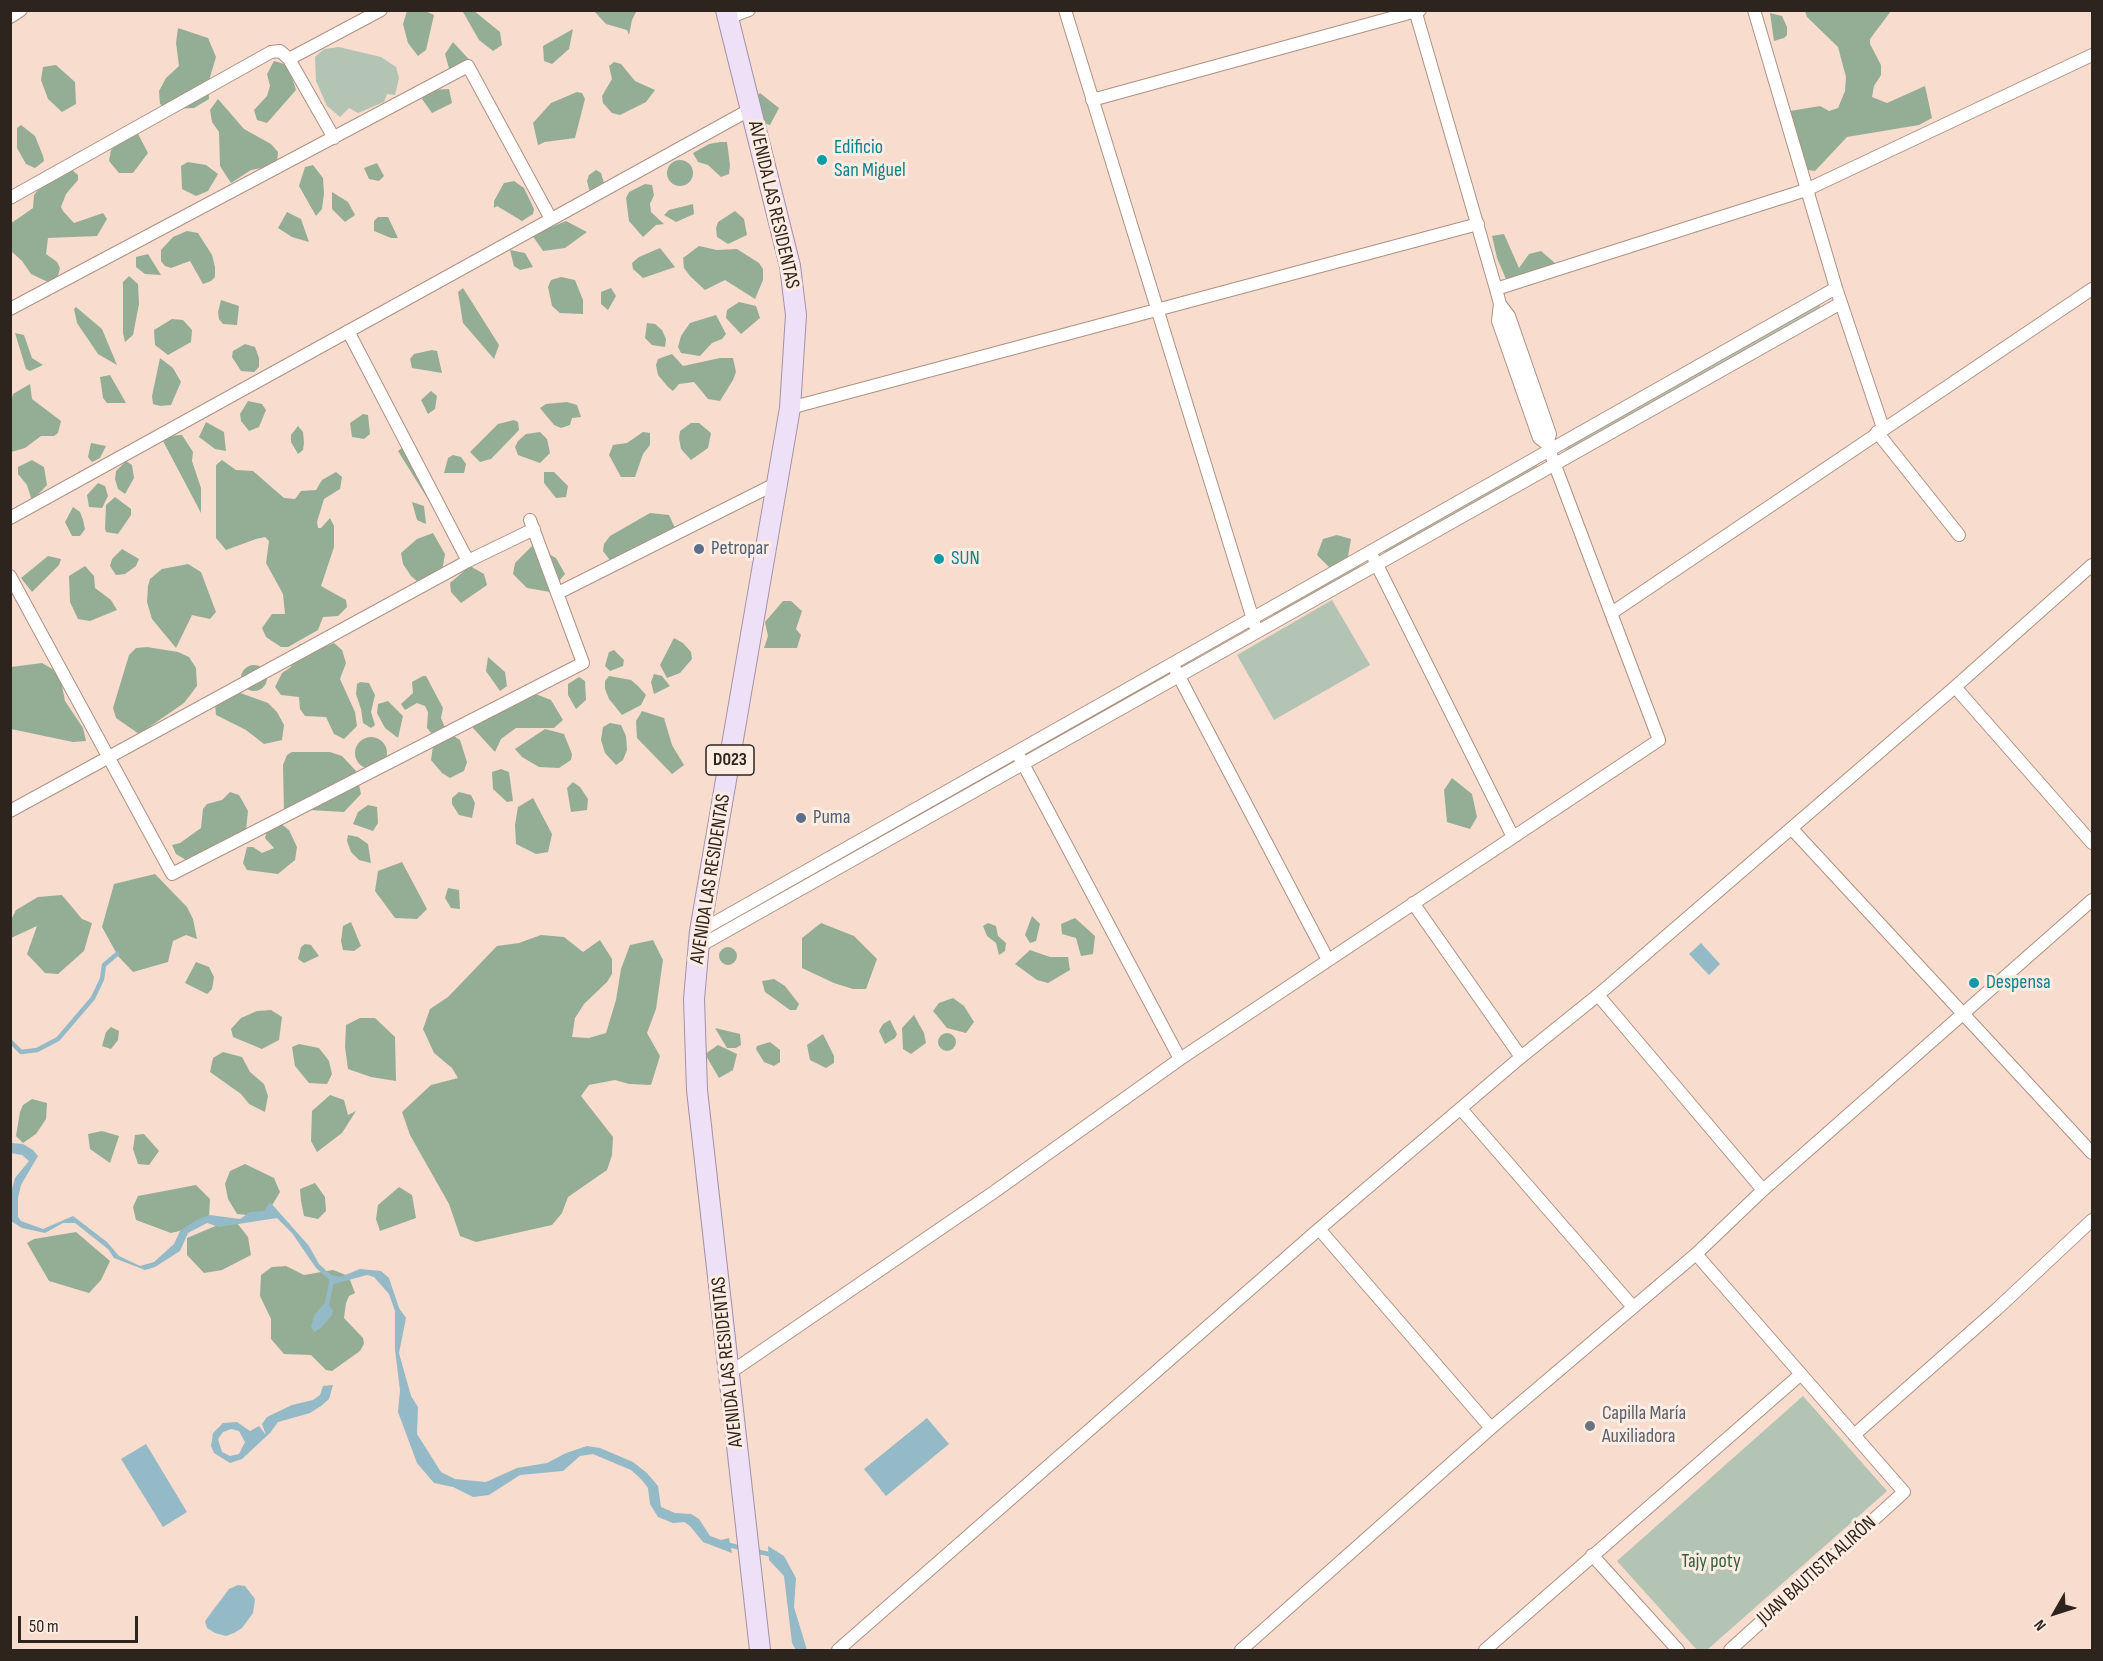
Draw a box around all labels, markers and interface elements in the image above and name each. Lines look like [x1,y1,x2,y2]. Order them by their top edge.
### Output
street label: AVENIDA LAS RESIDENTAS [742,119,804,291]
place label: Edificio San Miguel [834,136,906,183]
marker: Edificio San Miguel [815,153,829,167]
place label: Petropar [711,537,769,561]
marker: Petropar [692,542,706,556]
place label: SUN [951,547,980,571]
marker: SUN [932,552,946,566]
road number: D023 [706,745,754,775]
street label: AVENIDA LAS RESIDENTAS [686,792,736,966]
place label: Puma [813,806,850,830]
marker: Puma [794,811,808,825]
place label: Despensa [1986,971,2051,995]
marker: Despensa [1967,976,1981,990]
street label: AVENIDA LAS RESIDENTAS [707,1275,749,1449]
place label: Capilla María Auxiliadora [1602,1402,1686,1449]
marker: Capilla María Auxiliadora [1583,1419,1597,1433]
street label: JUAN BAUTISTA ALIRÓN [1753,1511,1881,1631]
park label: Tajy poty [1681,1550,1741,1574]
north arrow [2025,1583,2085,1643]
scale bar [21,1604,141,1642]
text: N [2031,1615,2051,1634]
text: 50 m [29,1616,59,1637]

